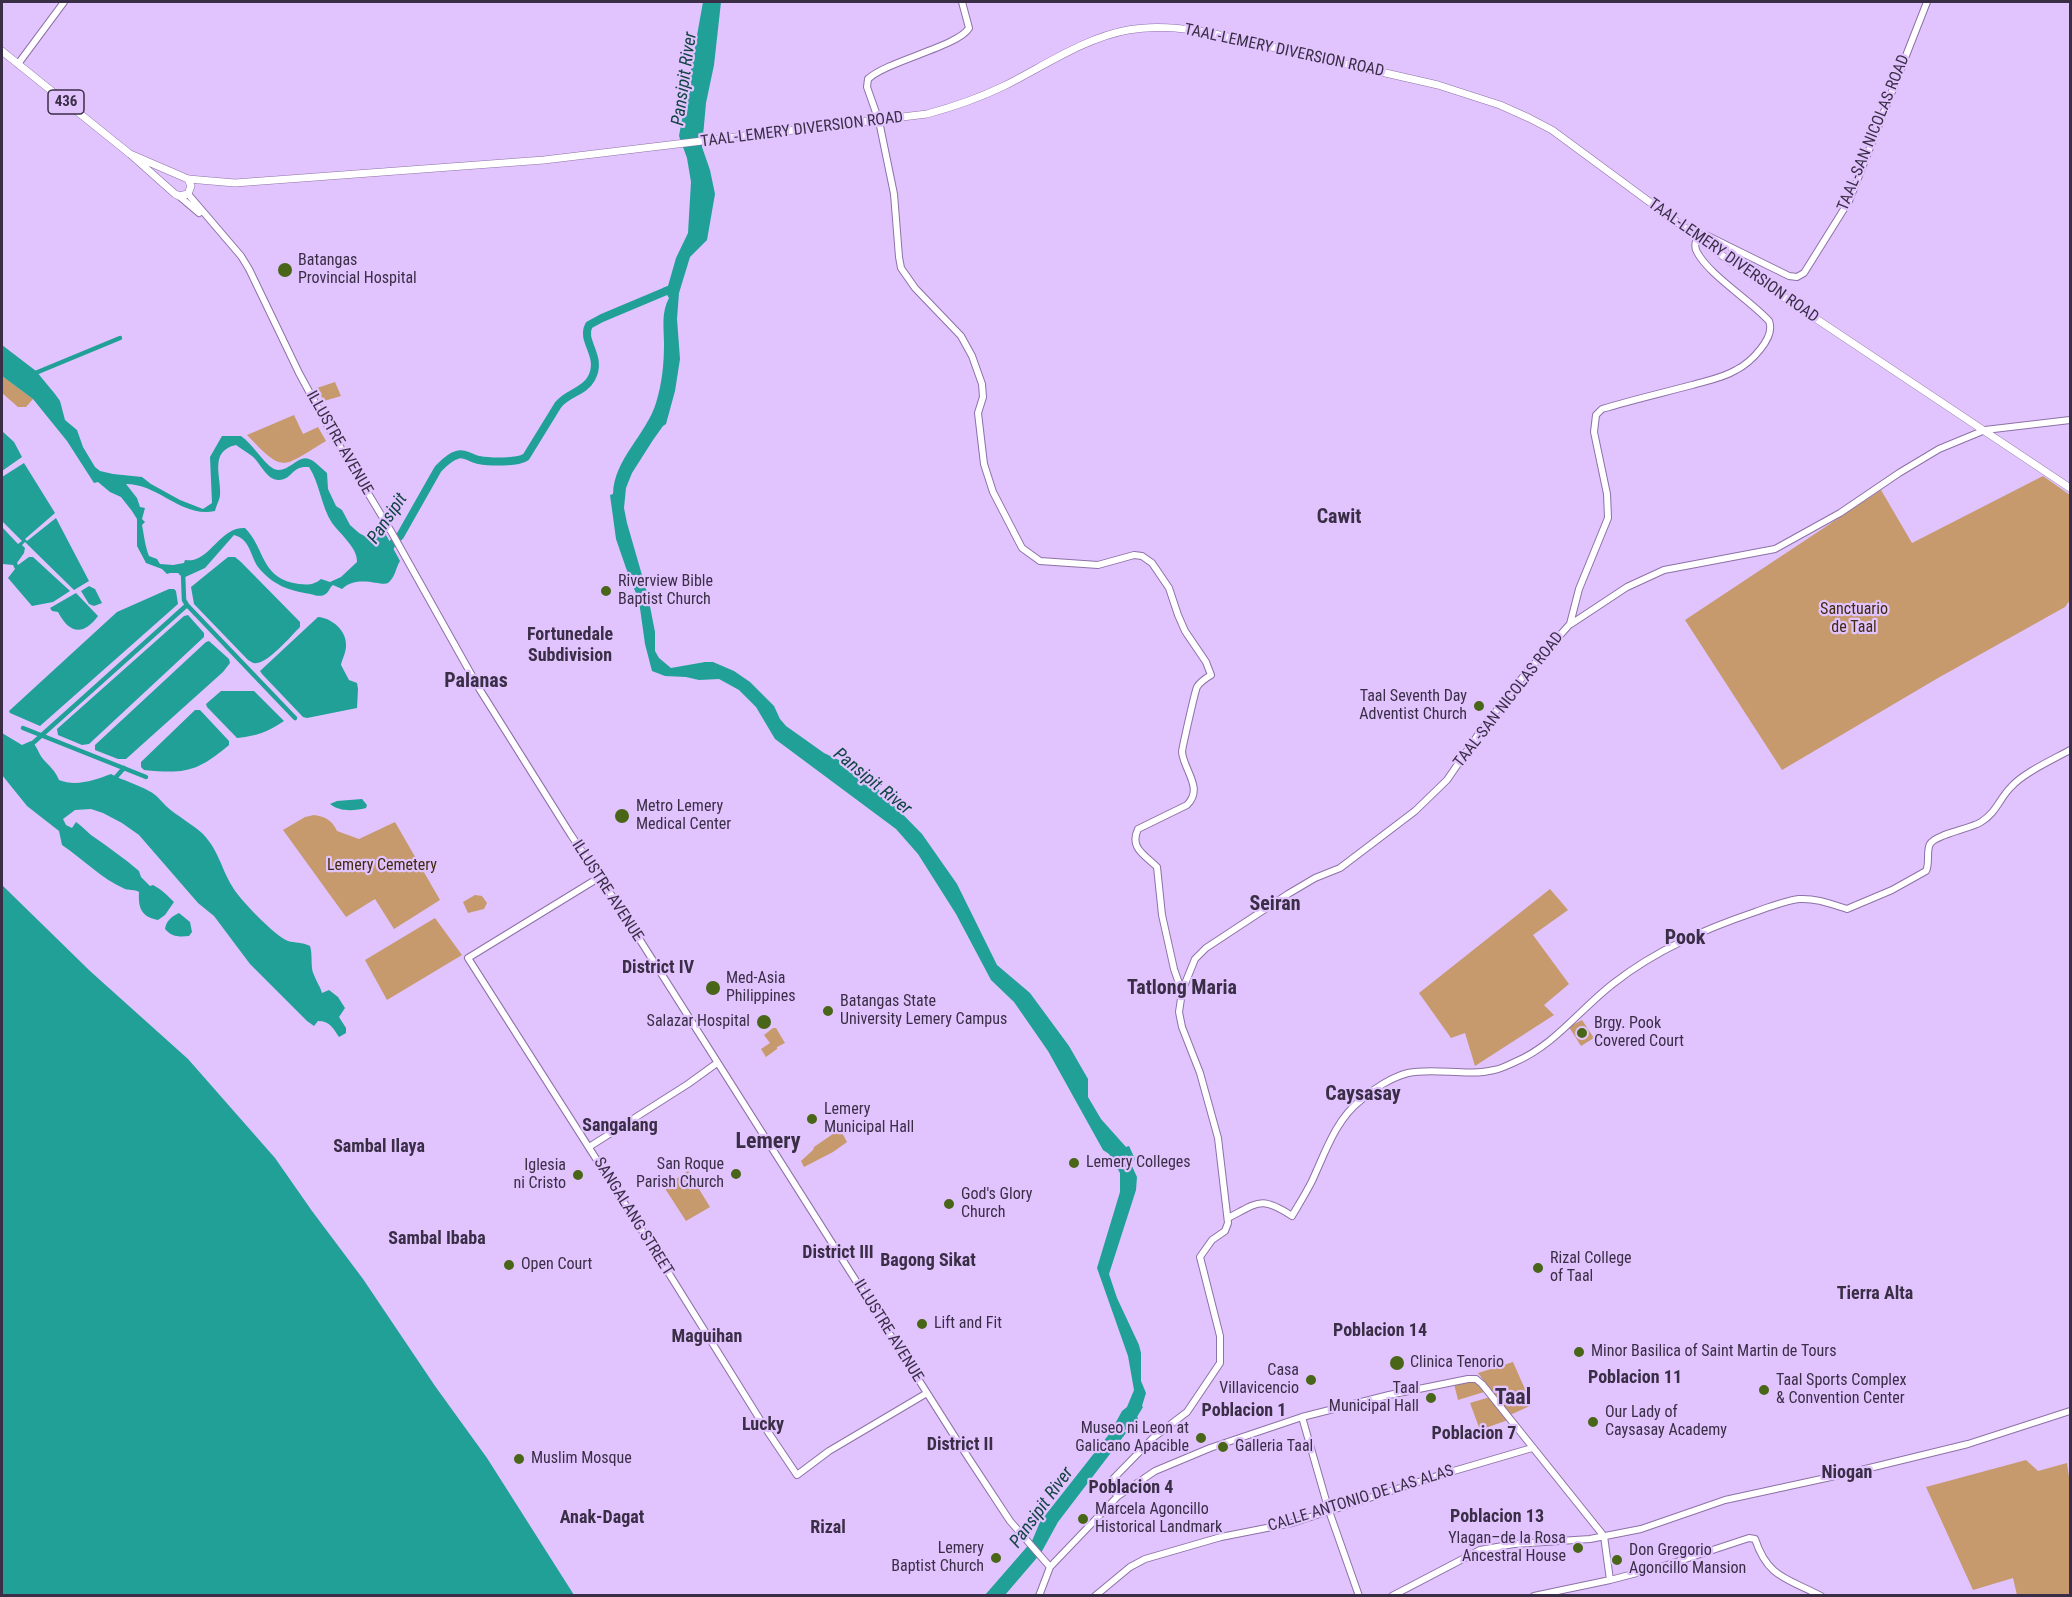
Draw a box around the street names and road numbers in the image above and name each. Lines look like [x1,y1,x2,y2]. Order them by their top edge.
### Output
street label: TAAL-LEMERY DIVERSION ROAD [1182,20,1386,82]
street label: TAAL-SAN NICOLAS ROAD [1834,52,1914,214]
road number: 436 [48,90,84,114]
street label: TAAL-LEMERY DIVERSION ROAD [700,108,904,152]
street label: TAAL-LEMERY DIVERSION ROAD [1644,195,1822,327]
street label: ILLUSTRE AVENUE [301,388,377,498]
street label: TAAL-SAN NICOLAS ROAD [1450,628,1568,772]
street label: ILLUSTRE AVENUE [567,837,647,945]
street label: SANGALANG STREET [589,1154,677,1280]
street label: ILLUSTRE AVENUE [849,1276,927,1386]
street label: CALLE ANTONIO DE LAS ALAS [1266,1462,1456,1536]

